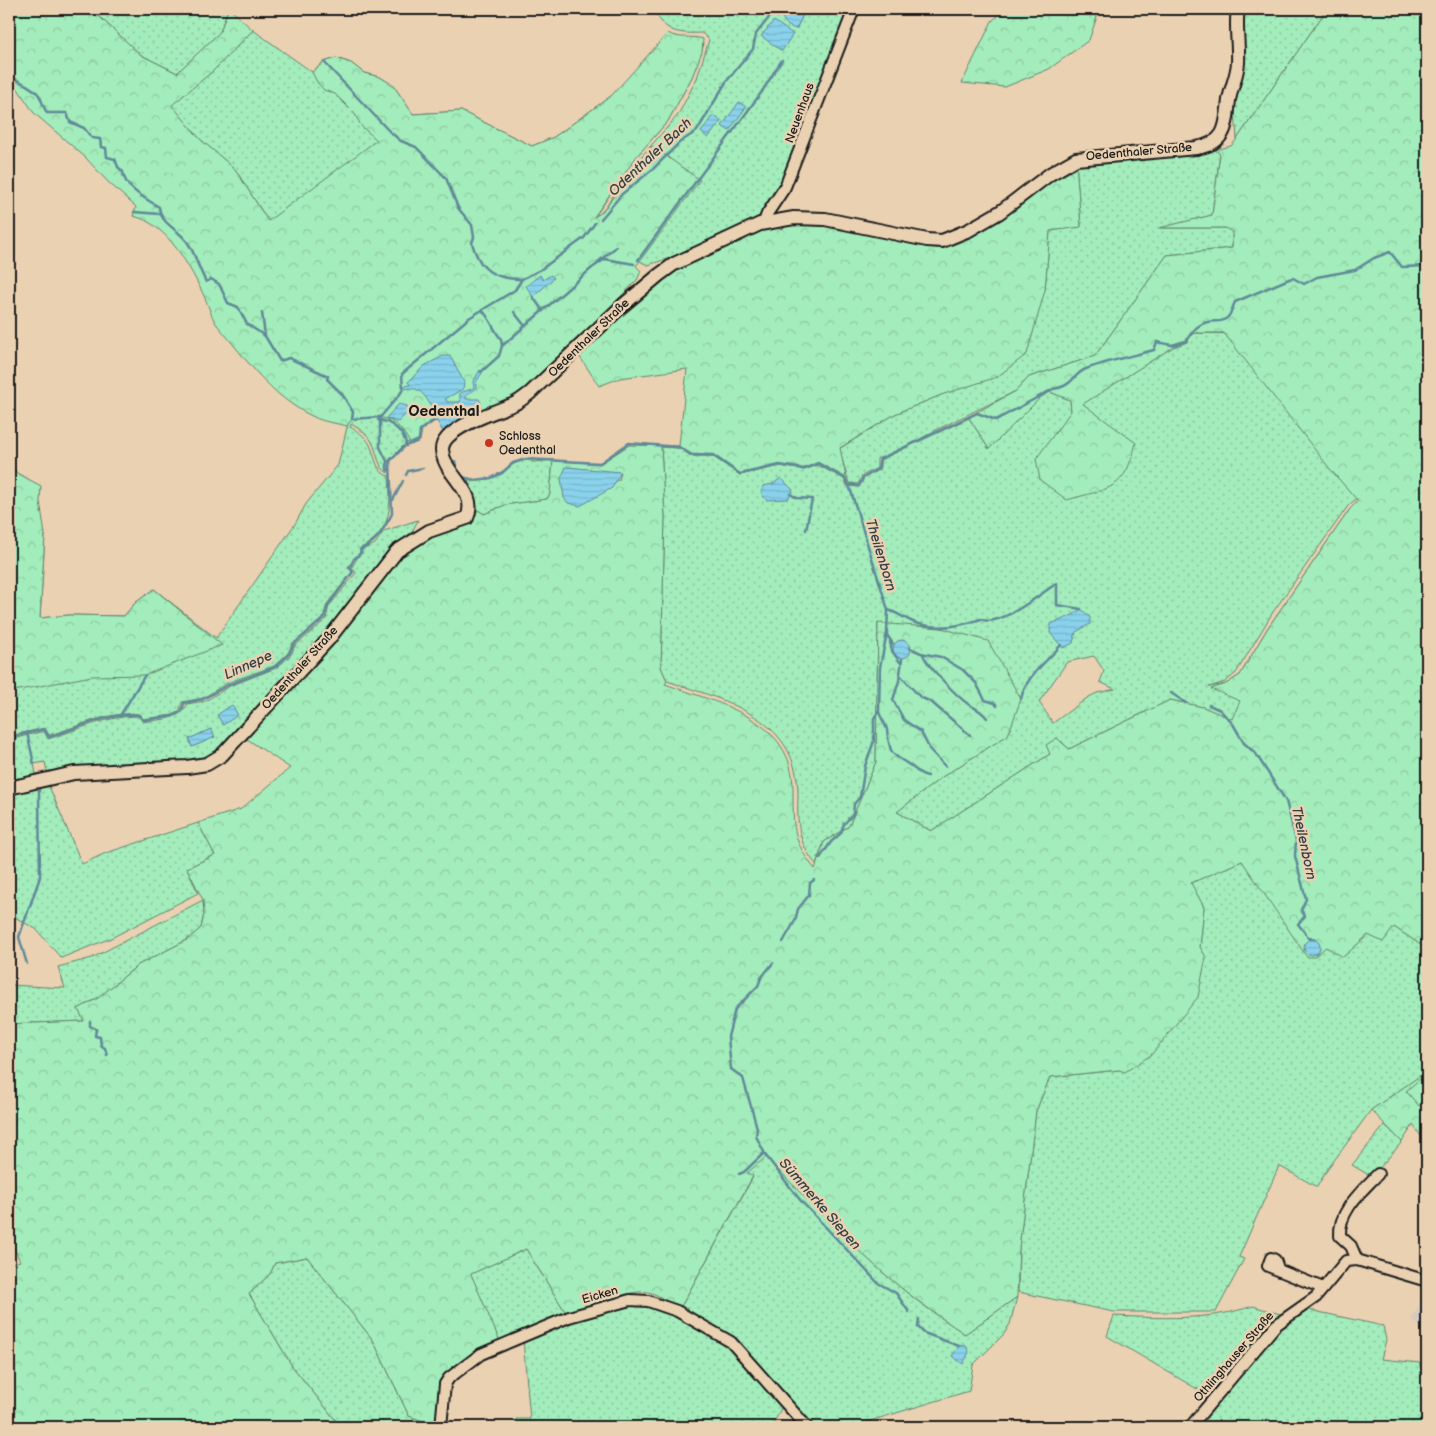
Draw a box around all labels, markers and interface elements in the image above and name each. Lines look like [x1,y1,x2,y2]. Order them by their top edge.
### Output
street label: Neuenhaus [782,81,818,145]
water label: Odenthaler Bach [605,114,695,200]
street label: Oedenthaler Straße [1085,140,1193,164]
street label: Oedenthaler Straße [545,296,633,380]
district label: Oedenthal [409,402,479,421]
place label: Schloss Oedenthal [499,429,556,458]
marker: Schloss Oedenthal [483,437,495,449]
water label: Theilenborn [862,517,900,593]
street label: Oedenthaler Straße [259,623,341,713]
water label: Linnepe [221,647,275,683]
water label: Theilenborn [1288,805,1320,881]
water label: Sümmerke Siepen [776,1155,865,1253]
street label: Eicken [580,1283,620,1307]
street label: Othlinghauser Straße [1191,1309,1277,1405]

